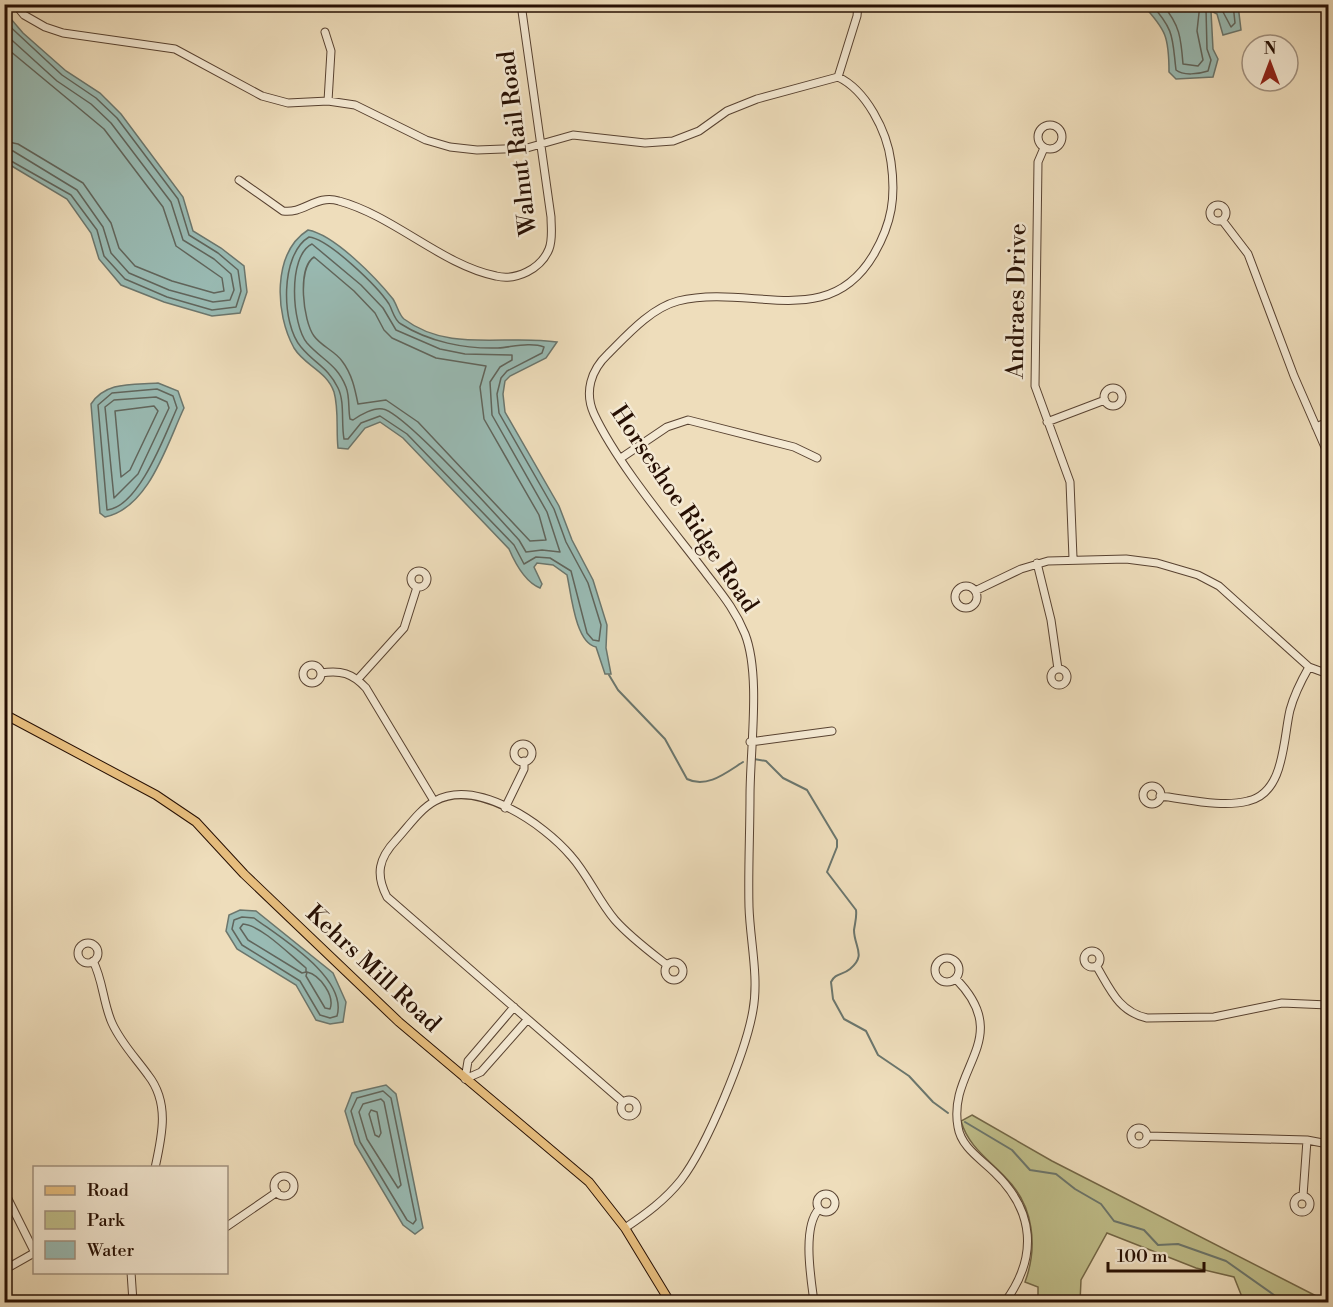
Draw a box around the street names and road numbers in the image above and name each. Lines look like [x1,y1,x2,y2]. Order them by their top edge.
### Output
street label: Walnut Rail Road [492,49,544,238]
street label: Andraes Drive [1001,223,1033,380]
street label: Horseshoe Ridge Road [603,399,765,619]
street label: Kehrs Mill Road [299,899,447,1039]

